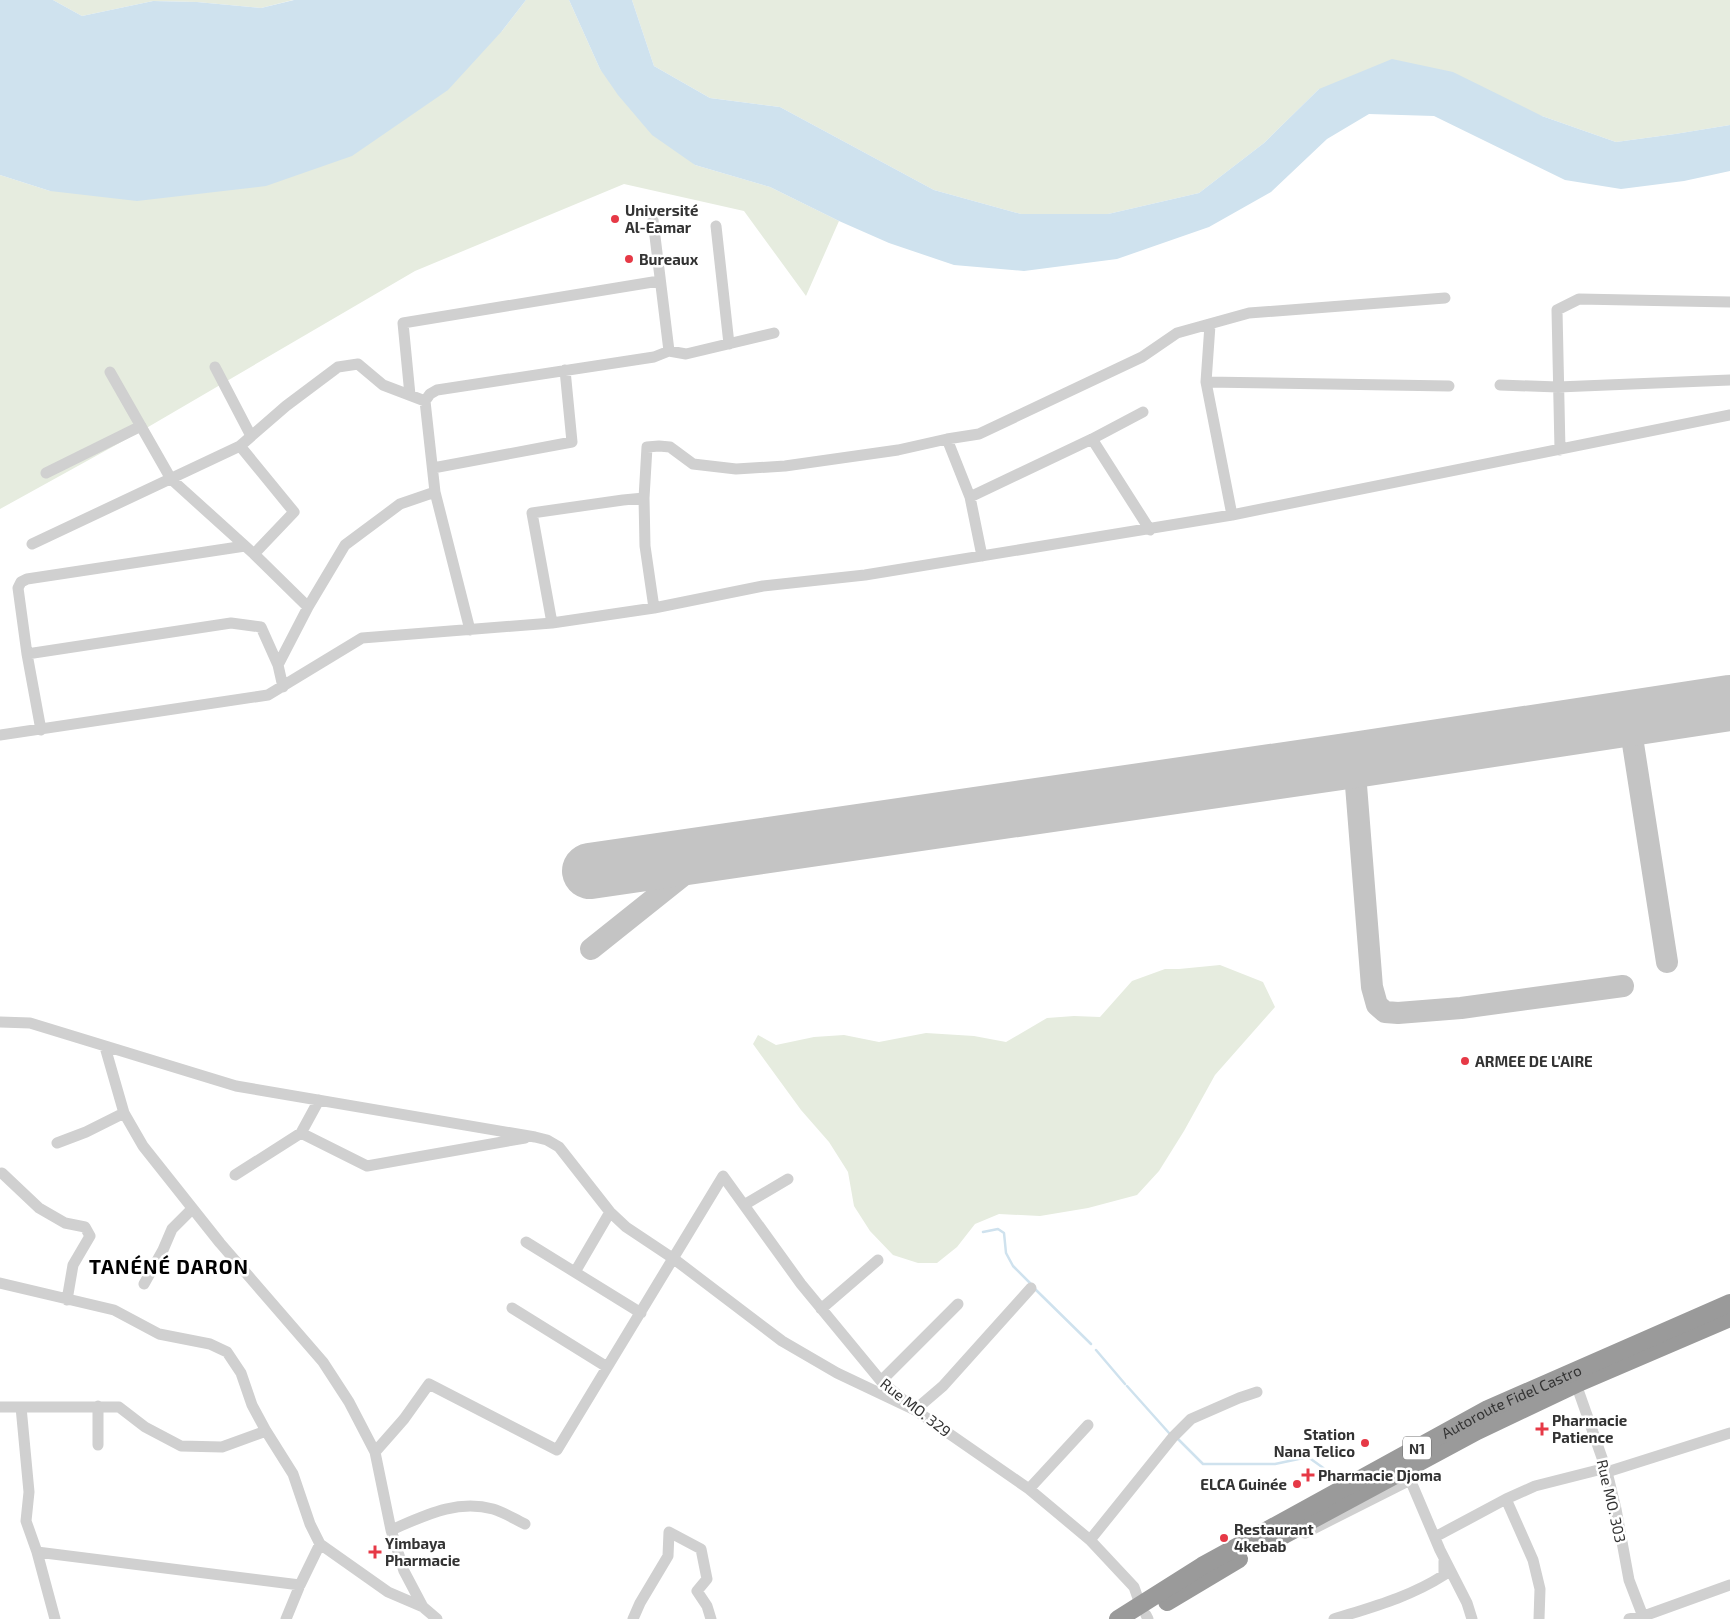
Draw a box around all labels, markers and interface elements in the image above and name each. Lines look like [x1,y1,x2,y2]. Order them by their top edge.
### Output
place label: Université Al-Eamar [625,201,698,236]
marker: Université Al-Eamar [609,213,621,225]
place label: Bureaux [639,250,699,268]
marker: Bureaux [623,253,635,265]
place label: ARMEE DE L'AIRE [1475,1052,1593,1070]
marker: ARMEE DE L'AIRE [1459,1055,1471,1067]
district label: TANÉNÉ DARON [89,1254,249,1278]
street label: Autoroute Fidel Castro [1438,1360,1584,1442]
street label: Rue MO. 329 [877,1374,955,1440]
place label: Pharmacie Patience [1552,1411,1627,1446]
marker: Pharmacie Patience [1536,1423,1548,1435]
place label: Station Nana Telico [1274,1425,1355,1460]
road number: N1 [1403,1436,1431,1460]
marker: Station Nana Telico [1359,1437,1371,1449]
street label: Rue MO. 303 [1594,1458,1630,1544]
place label: Pharmacie Djoma [1318,1466,1442,1484]
marker: Pharmacie Djoma [1302,1469,1314,1481]
place label: ELCA Guinée [1200,1475,1287,1493]
marker: ELCA Guinée [1291,1478,1303,1490]
place label: Restaurant 4kebab [1234,1520,1314,1555]
marker: Restaurant 4kebab [1218,1532,1230,1544]
place label: Yimbaya Pharmacie [385,1534,460,1569]
marker: Yimbaya Pharmacie [369,1546,381,1558]

